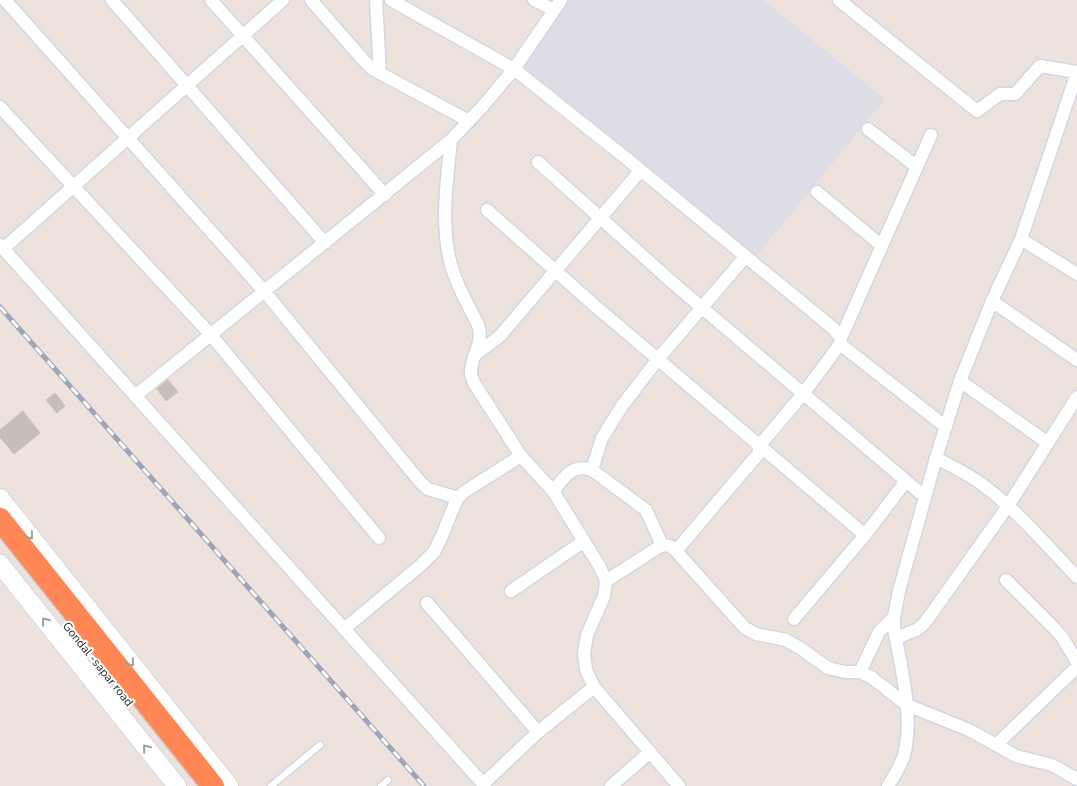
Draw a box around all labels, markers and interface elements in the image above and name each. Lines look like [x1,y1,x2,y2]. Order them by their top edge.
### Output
one-way arrow [25,530,33,539]
one-way arrow [42,618,50,627]
street label: Gondal -sapar road [59,618,137,710]
one-way arrow [126,657,134,666]
one-way arrow [143,745,151,754]

